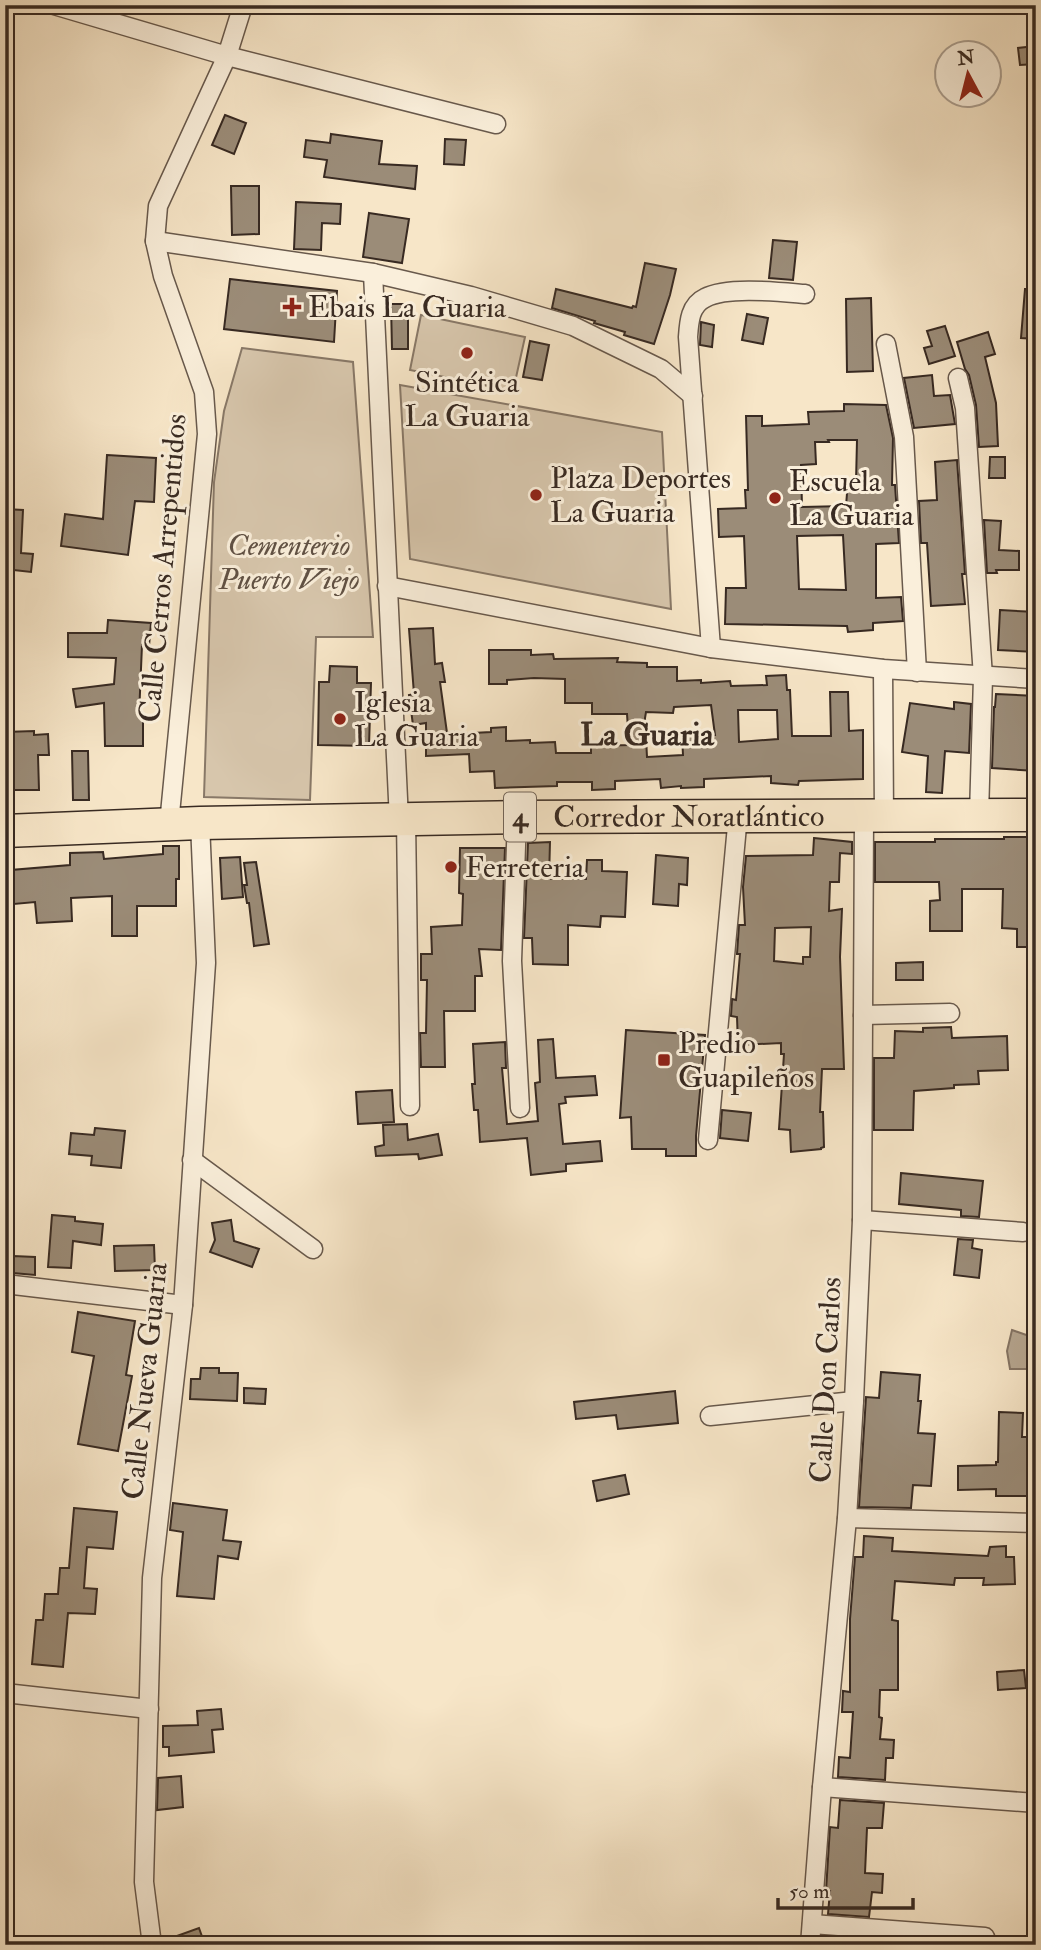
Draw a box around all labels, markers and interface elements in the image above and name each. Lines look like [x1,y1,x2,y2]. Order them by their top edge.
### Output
north arrow [932,38,1002,108]
text: N [955,45,977,71]
place label: Ebais La Guaria [308,289,507,326]
marker: Ebais La Guaria [282,297,302,317]
marker: Sintética La Guaria [459,345,475,361]
place label: Sintética La Guaria [405,364,530,435]
street label: Calle Cerros Arrepentidos [131,412,195,724]
place label: Plaza Deportes La Guaria [550,460,731,531]
place label: Escuela La Guaria [789,463,915,534]
marker: Plaza Deportes La Guaria [528,487,544,503]
marker: Escuela La Guaria [767,490,783,506]
park label: Cementerio Puerto Viejo [217,527,360,598]
place label: Iglesia La Guaria [354,684,480,755]
marker: Iglesia La Guaria [332,711,348,727]
district label: La Guaria [580,715,714,755]
road number: 4 [504,792,536,842]
street label: Corredor Noratlántico [553,797,824,835]
place label: Ferreteria [465,849,585,886]
marker: Ferreteria [443,859,459,875]
place label: Predio Guapileños [678,1025,814,1096]
marker: Predio Guapileños [656,1052,672,1068]
street label: Calle Nueva Guaria [114,1260,176,1502]
street label: Calle Don Carlos [802,1276,850,1484]
scale bar [778,1866,913,1910]
text: 50 m [789,1878,830,1905]

